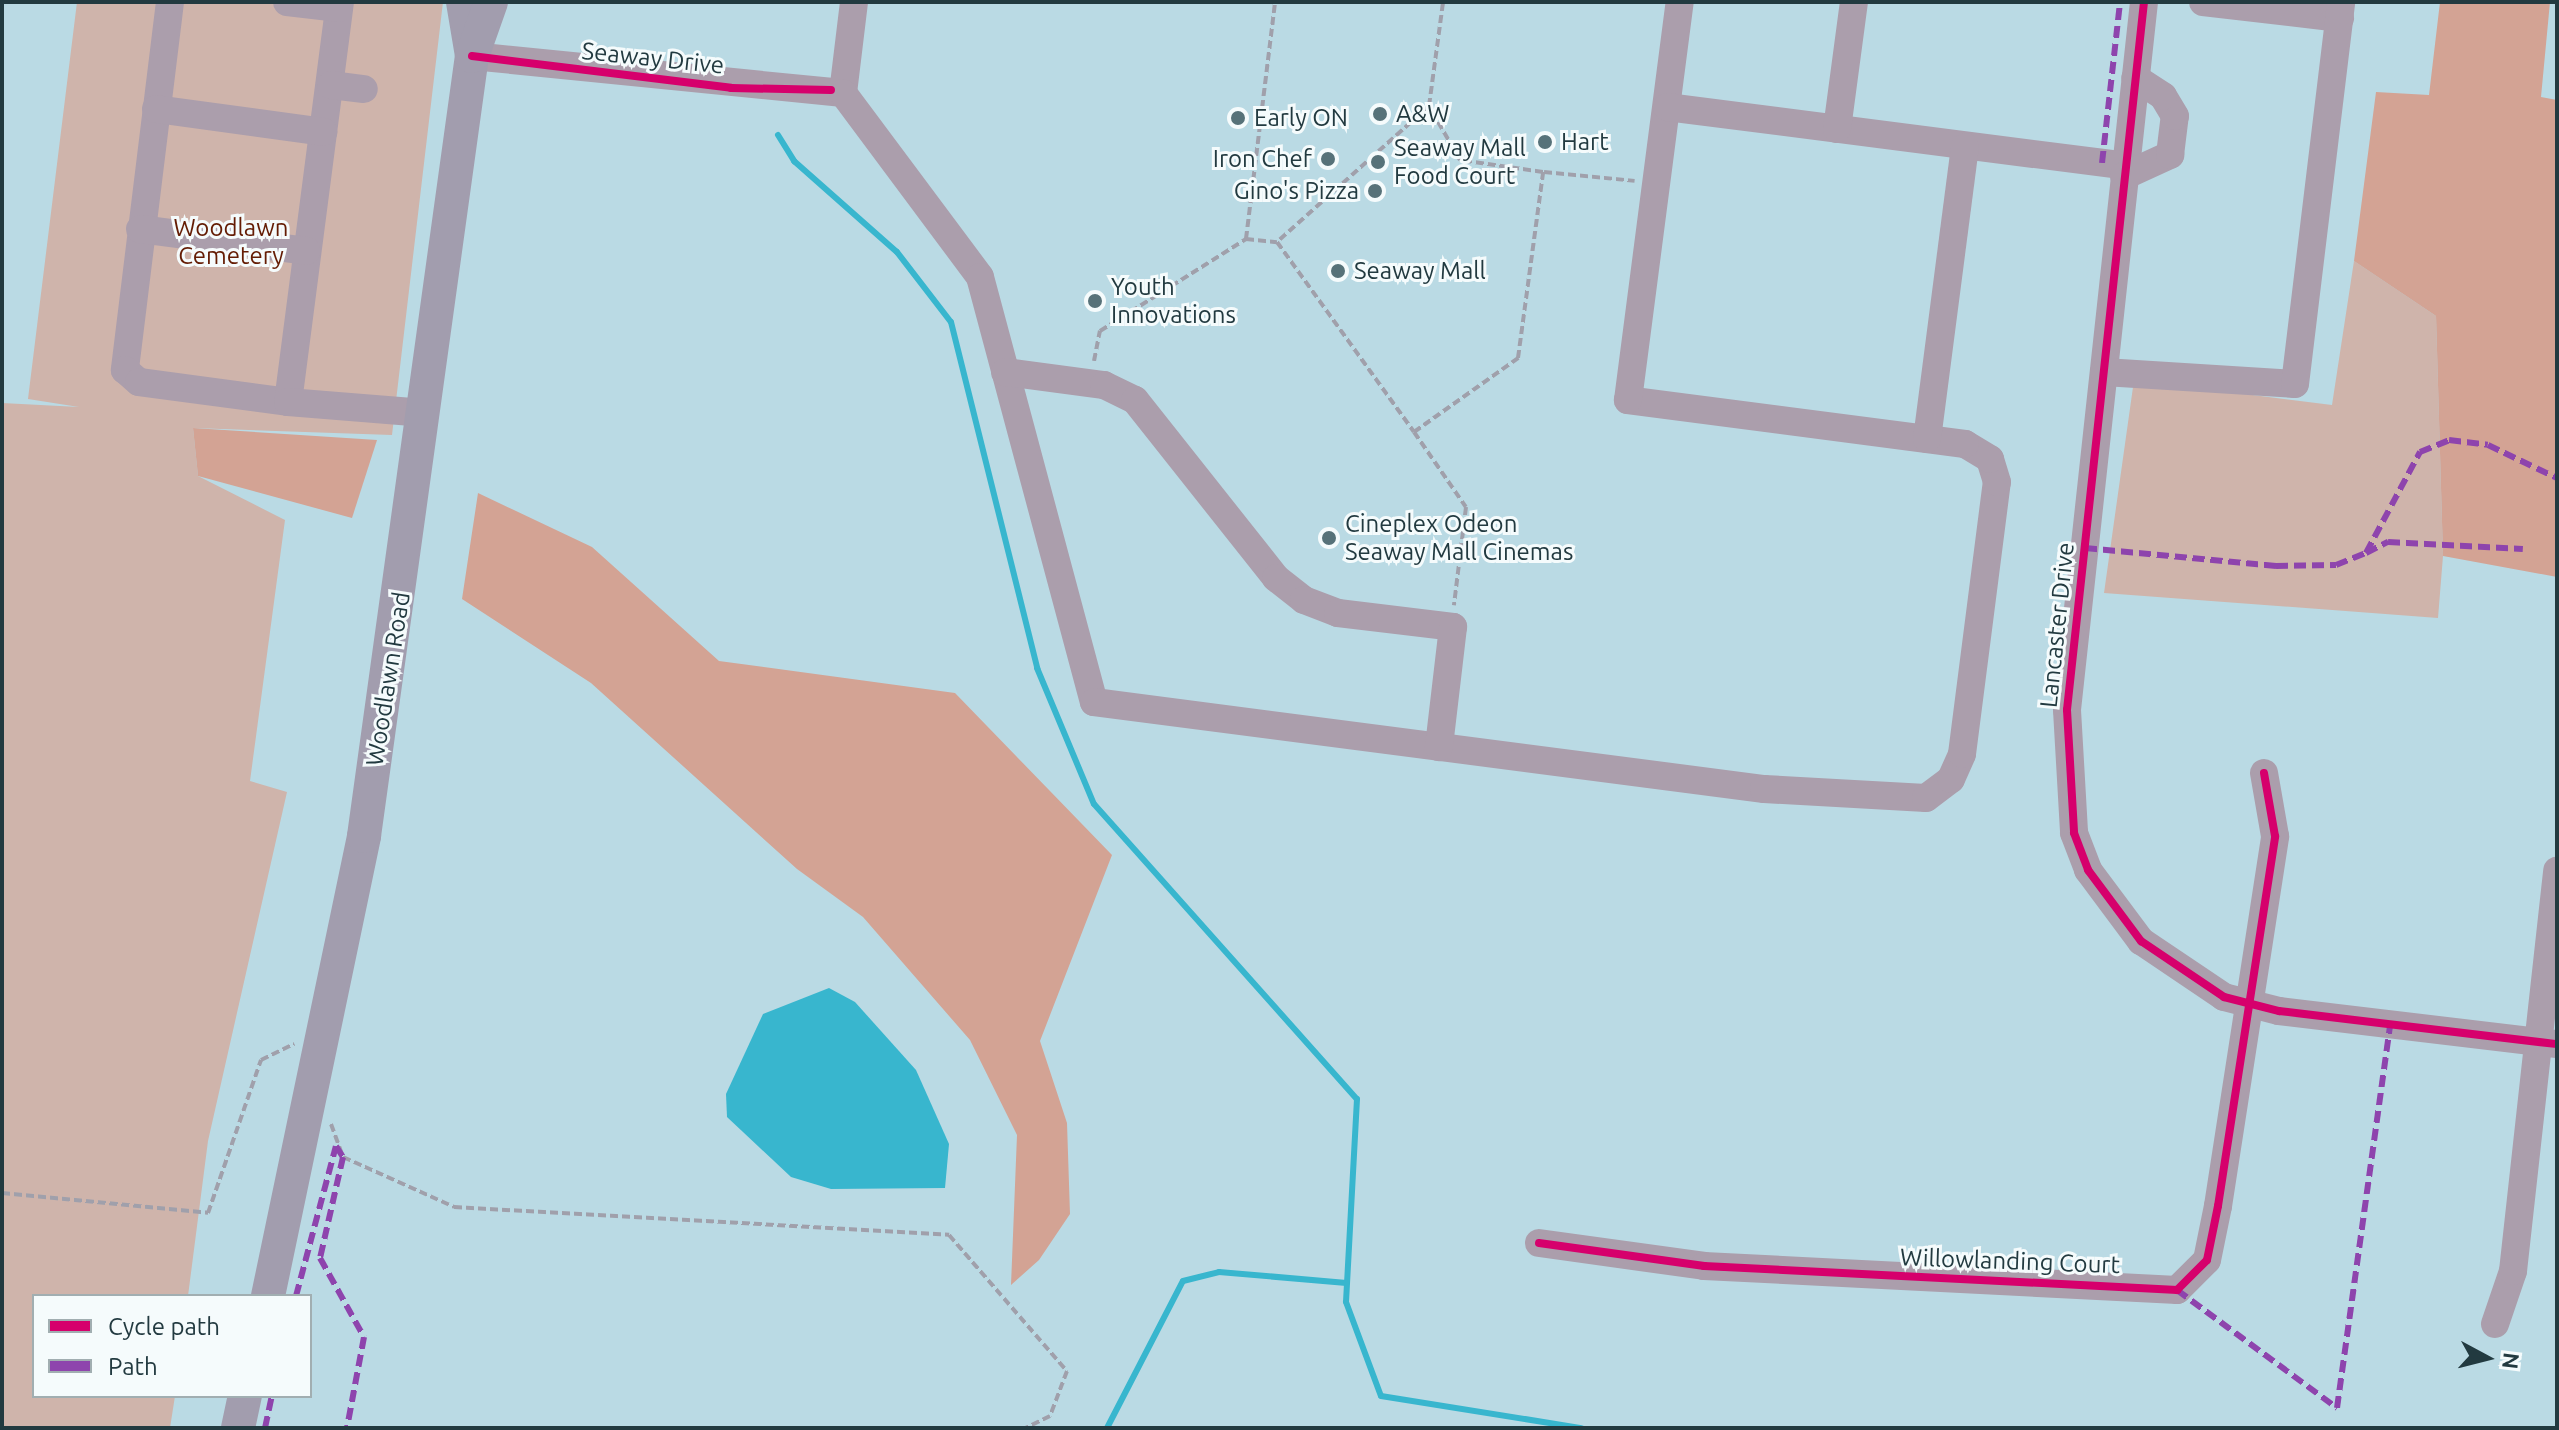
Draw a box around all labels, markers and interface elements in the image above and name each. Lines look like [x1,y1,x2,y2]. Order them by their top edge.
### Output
street label: Seaway Drive [580,36,726,80]
place label: A&W [1396,100,1449,128]
place label: Early ON [1254,104,1348,132]
marker: A&W [1371,105,1389,123]
marker: Early ON [1229,109,1247,127]
place label: Hart [1561,128,1609,156]
marker: Hart [1536,133,1554,151]
place label: Seaway Mall Food Court [1394,134,1526,190]
place label: Iron Chef [1213,145,1312,173]
marker: Iron Chef [1319,150,1337,168]
marker: Seaway Mall Food Court [1369,153,1387,171]
place label: Gino's Pizza [1234,177,1359,205]
marker: Gino's Pizza [1366,182,1384,200]
park label: Woodlawn Cemetery [174,214,288,270]
place label: Seaway Mall [1354,257,1486,285]
marker: Seaway Mall [1329,262,1347,280]
place label: Youth Innovations [1111,273,1236,329]
marker: Youth Innovations [1086,292,1104,310]
place label: Cineplex Odeon Seaway Mall Cinemas [1345,510,1573,566]
marker: Cineplex Odeon Seaway Mall Cinemas [1320,529,1338,547]
street label: Lancaster Drive [2034,541,2080,709]
street label: Woodlawn Road [360,590,416,768]
street label: Willowlanding Court [1900,1243,2120,1279]
legend [32,1294,312,1398]
text: Cycle path [108,1313,220,1340]
north arrow [2447,1318,2527,1398]
text: N [2498,1351,2525,1371]
text: Path [108,1353,158,1380]

